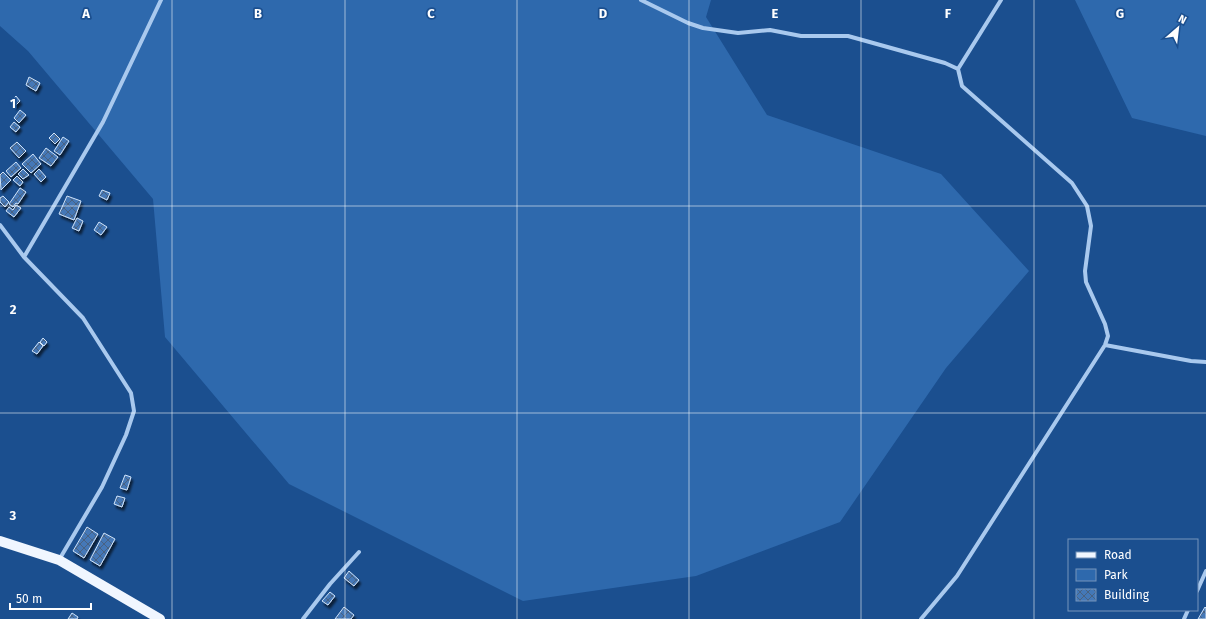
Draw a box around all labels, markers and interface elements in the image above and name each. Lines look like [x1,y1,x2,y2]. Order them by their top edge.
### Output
text: A [81,6,90,21]
text: B [254,6,262,21]
text: C [427,6,435,21]
text: D [599,6,608,21]
text: E [772,6,779,21]
text: F [945,6,952,21]
text: G [1116,6,1124,21]
north arrow [1158,8,1198,48]
text: N [1176,12,1189,27]
text: 1 [10,96,16,111]
text: 2 [10,302,17,317]
text: 3 [9,508,17,523]
legend [1068,539,1198,611]
text: Road [1104,548,1132,562]
text: Park [1104,568,1128,582]
scale bar [10,585,91,611]
text: Building [1104,588,1150,602]
text: 50 m [16,592,42,606]

